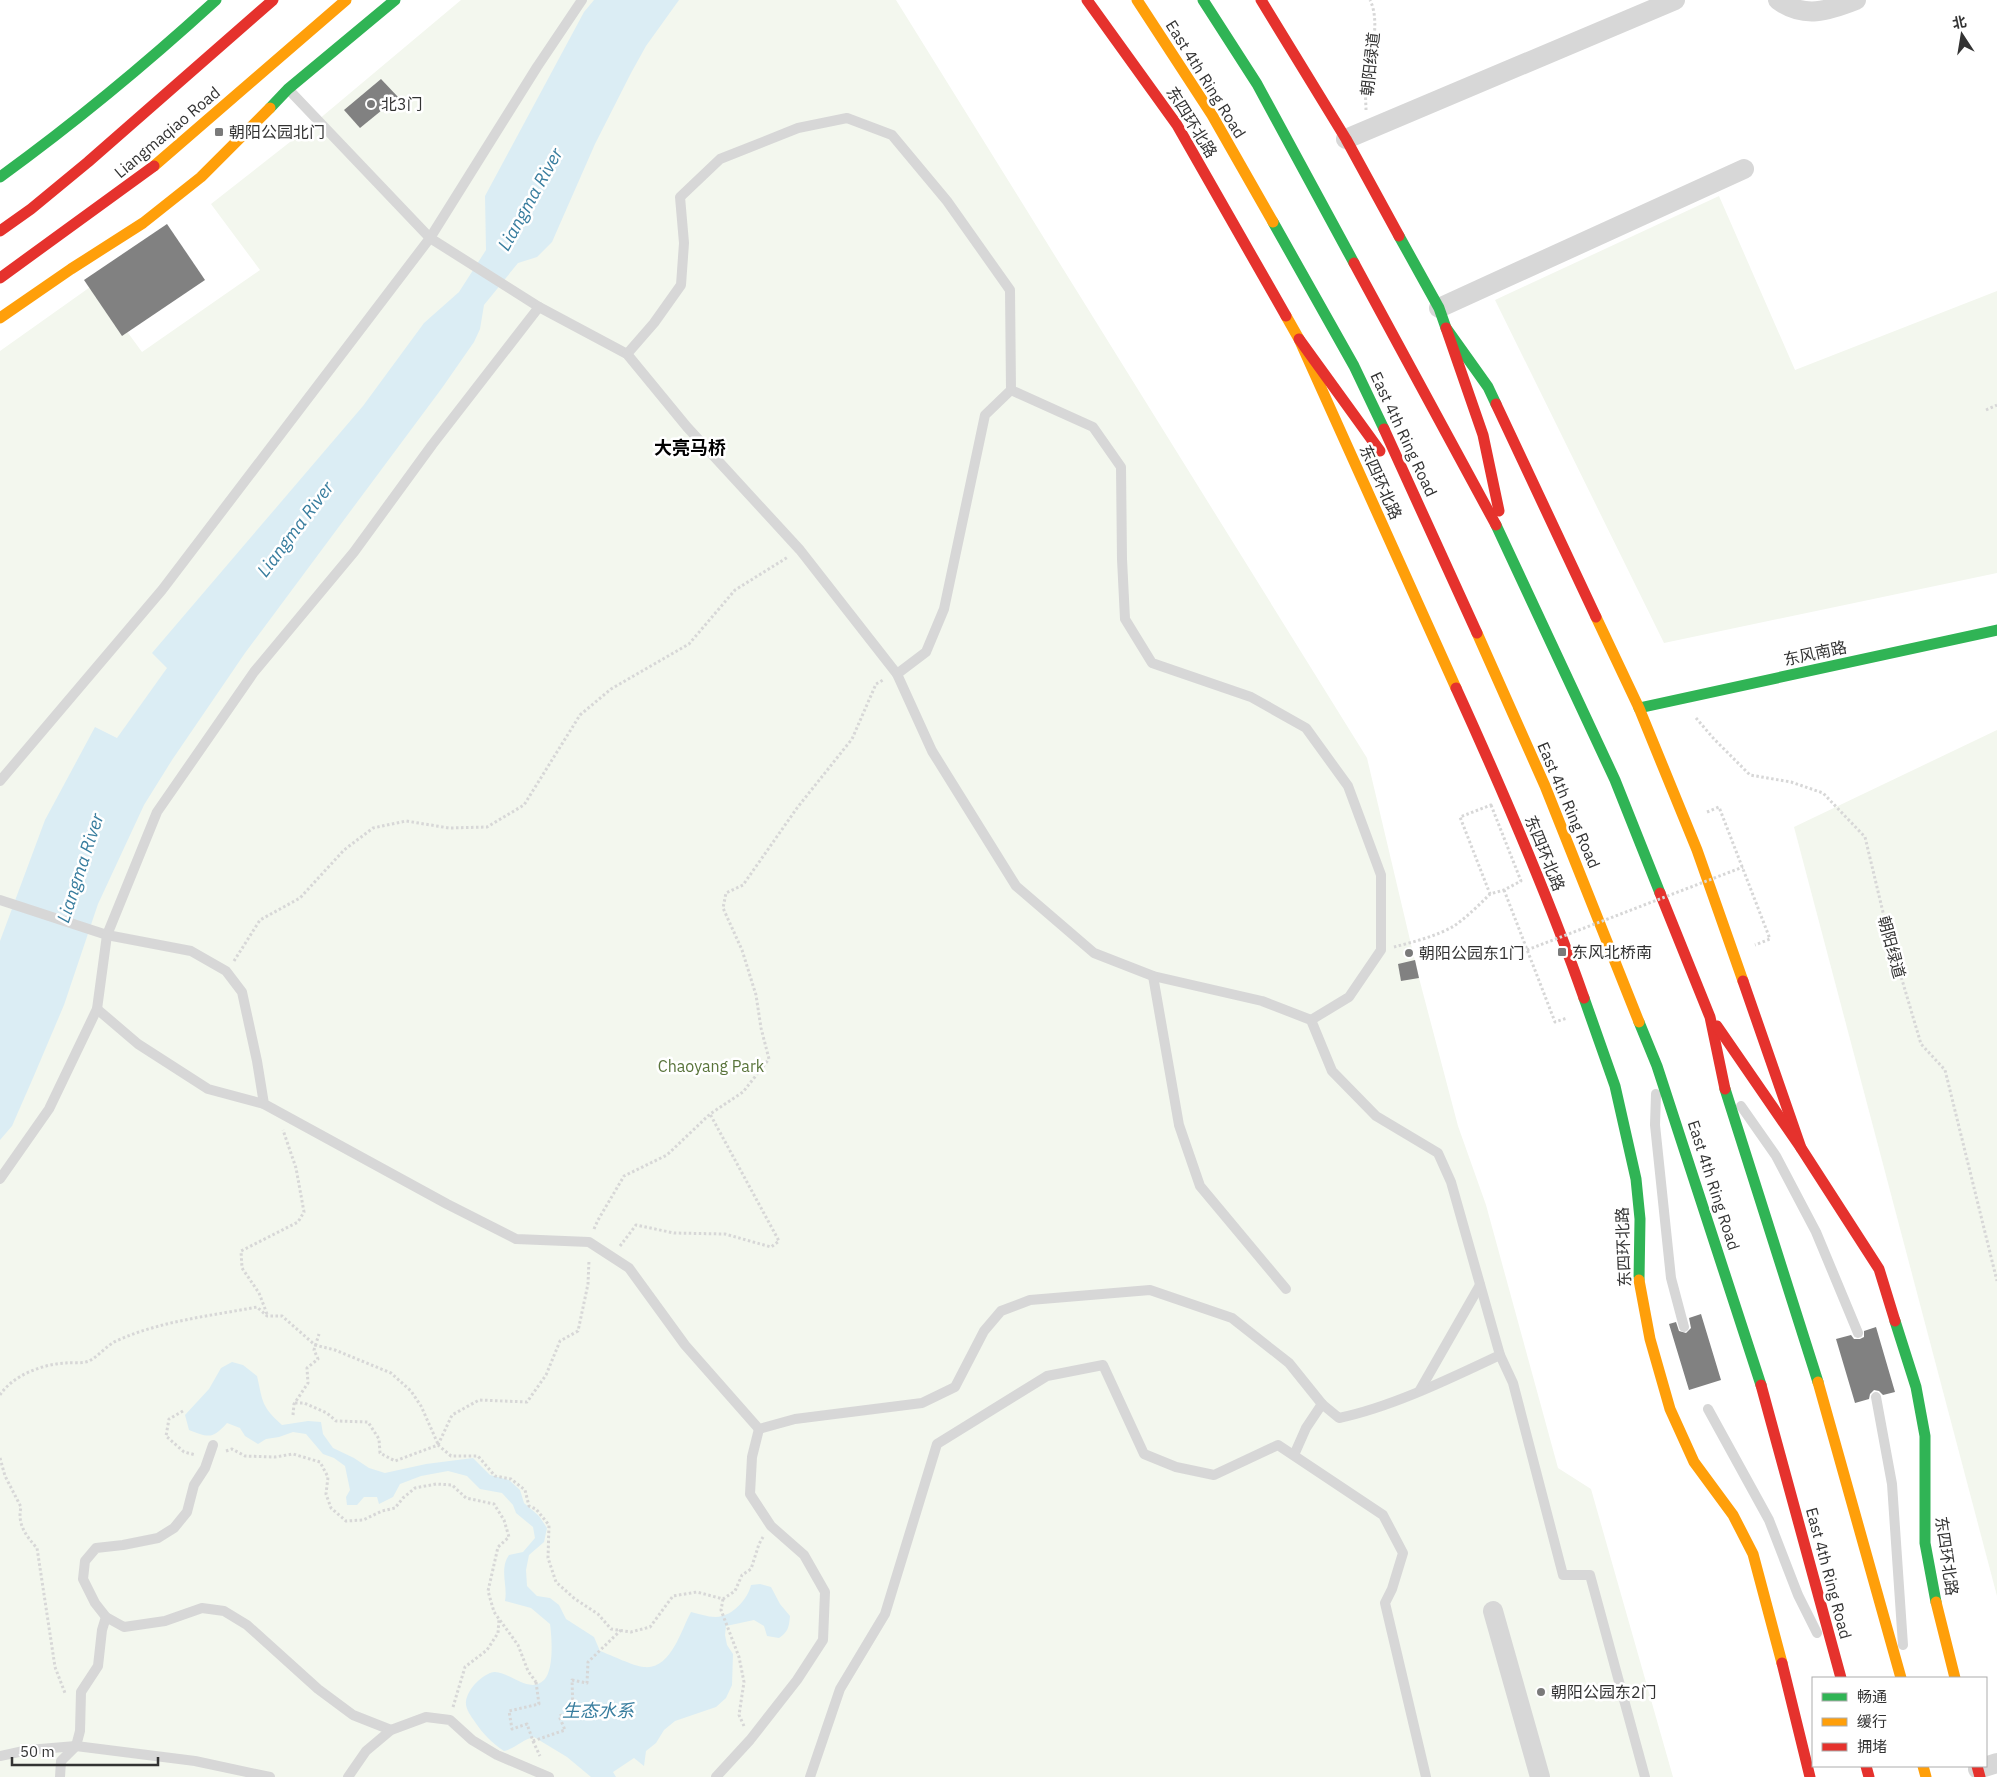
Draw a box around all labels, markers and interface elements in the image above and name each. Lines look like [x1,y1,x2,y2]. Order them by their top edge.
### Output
north arrow [1937,10,1987,60]
text: 北 [1951,12,1968,33]
street label: East 4th Ring Road [1162,16,1250,142]
street label: 朝阳绿道 [1357,31,1383,97]
street label: Liangmaqiao Road [110,82,224,182]
street label: 东四环北路 [1162,83,1222,161]
place label: 北3门 [381,94,423,114]
marker: 北3门 [365,98,377,110]
place label: 朝阳公园北门 [229,122,325,142]
marker: 朝阳公园北门 [213,126,225,138]
water label: Liangma River [492,143,568,254]
street label: East 4th Ring Road [1366,368,1442,500]
district label: 大亮马桥 [654,436,726,459]
street label: 东四环北路 [1356,441,1406,523]
water label: Liangma River [252,476,339,581]
street label: 东风南路 [1782,637,1848,669]
street label: East 4th Ring Road [1533,739,1605,871]
water label: Liangma River [51,810,109,926]
street label: 东四环北路 [1521,812,1569,894]
street label: 朝阳绿道 [1874,913,1910,981]
place label: 东风北桥南 [1572,942,1652,962]
place label: 朝阳公园东1门 [1419,943,1525,963]
marker: 东风北桥南 [1556,946,1568,958]
marker: 朝阳公园东1门 [1403,947,1415,959]
park label: Chaoyang Park [658,1056,765,1076]
street label: East 4th Ring Road [1684,1118,1744,1252]
street label: 东四环北路 [1612,1207,1634,1287]
street label: East 4th Ring Road [1802,1505,1856,1641]
street label: 东四环北路 [1932,1515,1962,1597]
legend [1812,1677,1987,1767]
place label: 朝阳公园东2门 [1551,1682,1657,1702]
marker: 朝阳公园东2门 [1535,1686,1547,1698]
text: 畅通 [1857,1687,1887,1706]
water label: 生态水系 [562,1699,635,1722]
text: 缓行 [1857,1712,1887,1731]
scale bar [12,1734,159,1766]
text: 拥堵 [1857,1737,1887,1756]
text: 50 m [20,1742,55,1761]

